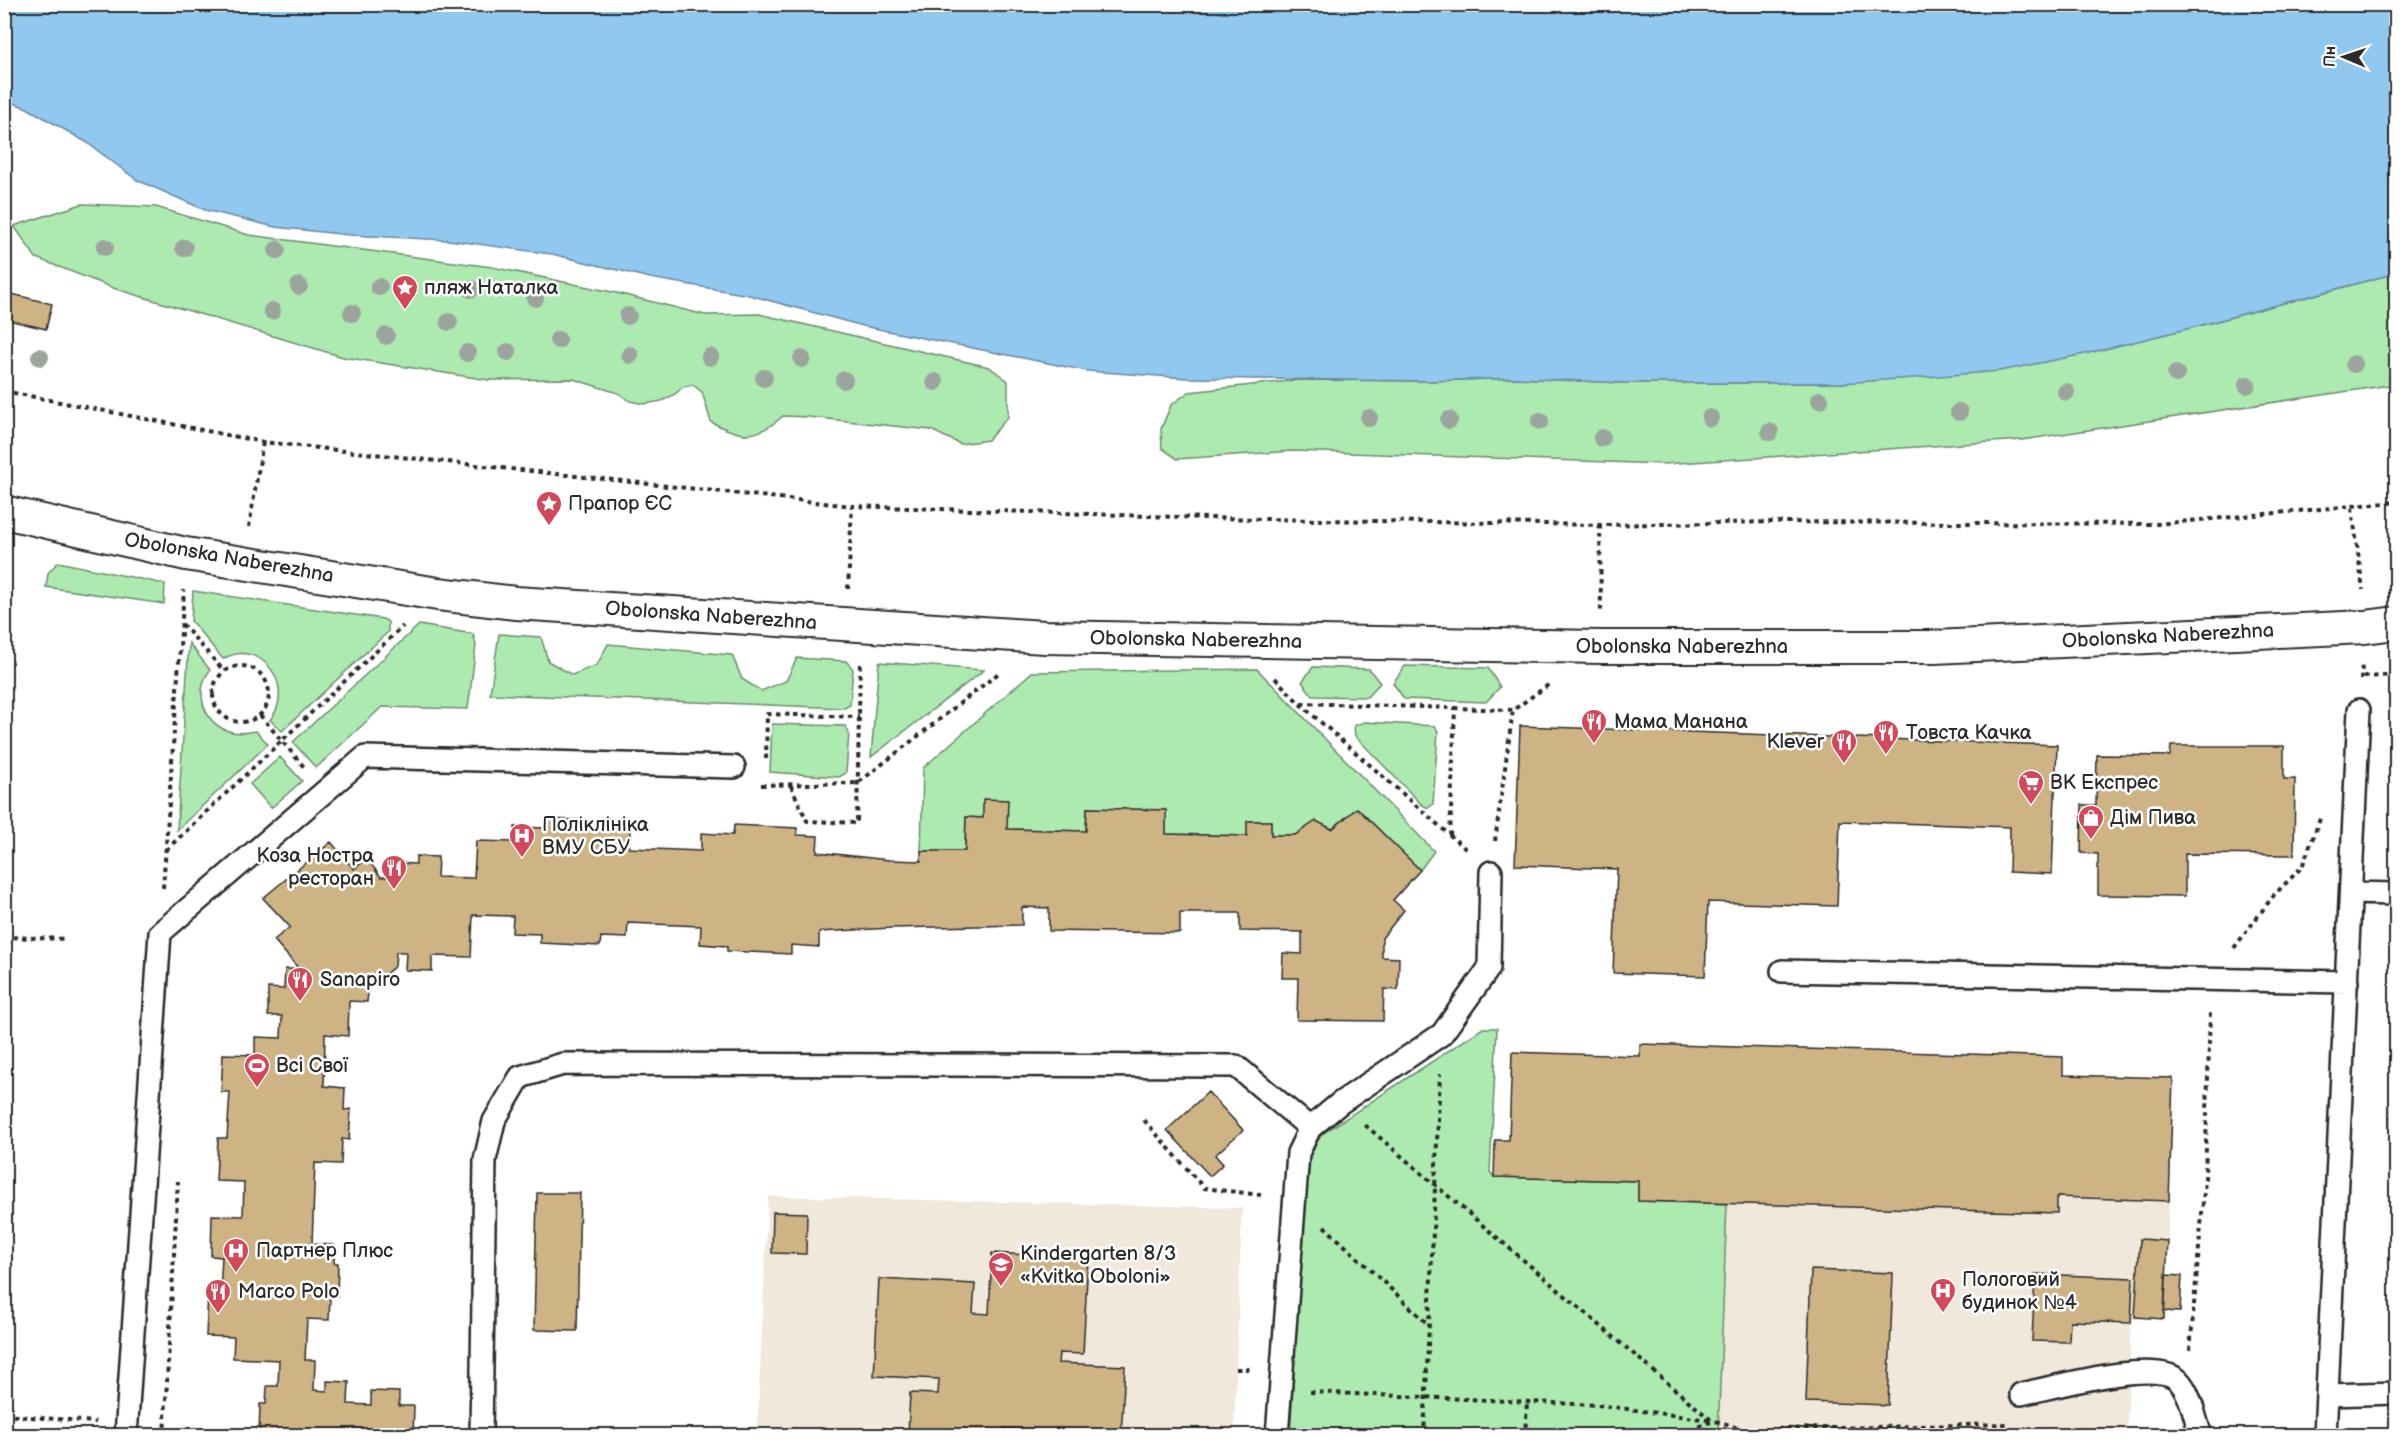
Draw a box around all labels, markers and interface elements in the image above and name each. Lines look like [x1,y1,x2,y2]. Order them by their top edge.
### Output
north arrow [2314,27,2374,87]
text: Пн [2321,46,2340,68]
place icon: пляж Наталка [390,273,420,311]
place label: пляж Наталка [424,276,558,300]
place icon: Прапор ЄС [534,489,564,527]
place label: Прапор ЄС [568,492,672,516]
street label: Obolonska Naberezhna [122,528,336,588]
street label: Obolonska Naberezhna [604,597,818,635]
street label: Obolonska Naberezhna [2061,618,2275,654]
street label: Obolonska Naberezhna [1090,626,1302,654]
street label: Obolonska Naberezhna [1576,635,1788,659]
restaurant icon: Мама Манана [1579,707,1609,745]
place label: Мама Манана [1614,710,1748,734]
restaurant icon: Товста Качка [1871,718,1901,756]
place label: Товста Качка [1906,721,2032,745]
restaurant icon: Klever [1829,727,1859,765]
place label: Klever [1767,730,1825,754]
supermarket icon: ВК Експрес [2016,768,2046,806]
place label: ВК Експрес [2050,771,2158,795]
shop icon: Дім Пива [2076,803,2106,841]
place label: Дім Пива [2110,806,2196,830]
place label: Поліклініка ВМУ СБУ [542,813,649,860]
hospital icon: Поліклініка ВМУ СБУ [507,821,537,859]
place label: Коза Ностра ресторан [257,844,374,891]
restaurant icon: Коза Ностра ресторан [379,853,409,891]
restaurant icon: Sanapiro [285,965,315,1003]
place label: Sanapiro [320,968,400,992]
sports icon: Всі Свої [242,1051,272,1089]
place label: Всі Свої [276,1054,349,1078]
hospital icon: Партнер Плюс [221,1236,251,1274]
place label: Партнер Плюс [256,1239,393,1263]
place label: Kindergarten 8/3 «Kvitka Oboloni» [1020,1242,1176,1289]
school or university icon: Kindergarten 8/3 «Kvitka Oboloni» [986,1250,1016,1288]
place label: Пологовий будинок №4 [1962,1268,2077,1315]
hospital icon: Пологовий будинок №4 [1928,1276,1958,1314]
restaurant icon: Marco Polo [203,1277,233,1315]
place label: Marco Polo [238,1280,340,1304]

